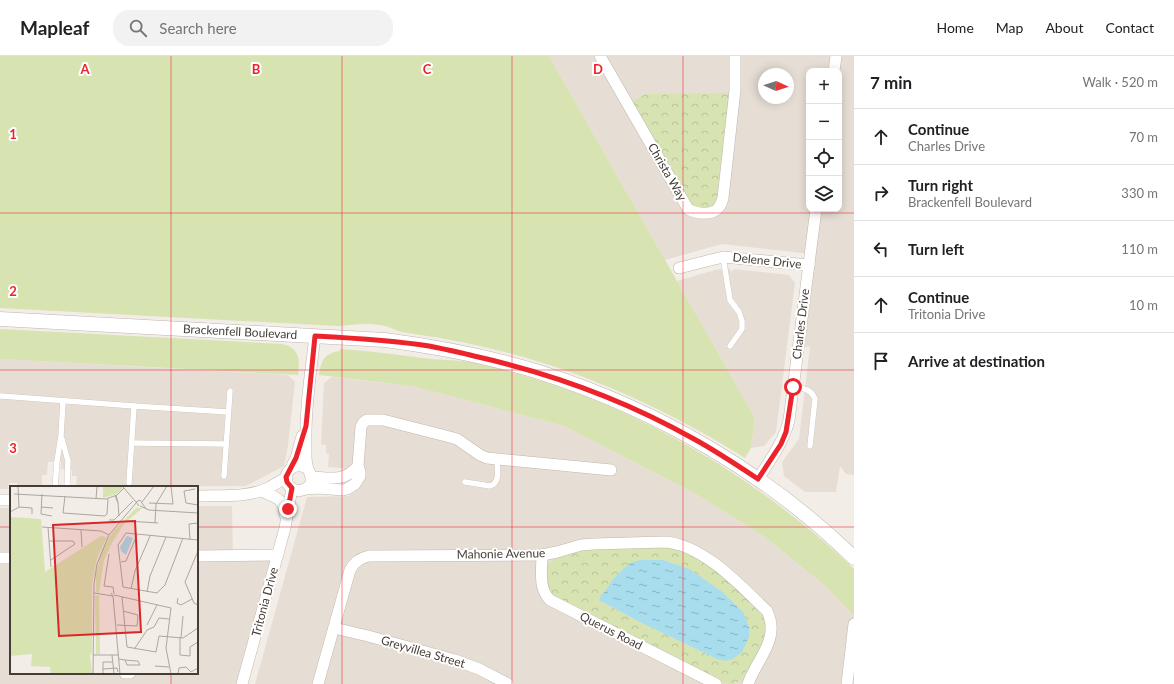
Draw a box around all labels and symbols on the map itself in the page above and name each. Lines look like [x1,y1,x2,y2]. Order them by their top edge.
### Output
text: A [79,61,90,77]
text: B [252,61,261,77]
text: C [423,61,432,77]
text: D [593,61,603,77]
north arrow [758,68,794,104]
text: 1 [9,126,17,142]
street label: Christa Way [645,140,690,204]
street label: Delene Drive [732,249,802,272]
text: 2 [9,283,17,299]
street label: Charles Drive [789,288,812,360]
street label: Brackenfell Boulevard [182,321,298,342]
route start [784,378,802,396]
text: 3 [9,440,17,456]
inset map [10,486,198,674]
route end [279,500,297,518]
street label: Mahonie Avenue [456,545,545,562]
street label: Tritonia Drive [248,565,281,638]
street label: Querus Road [577,608,645,653]
street label: Greyvillea Street [379,632,468,671]

